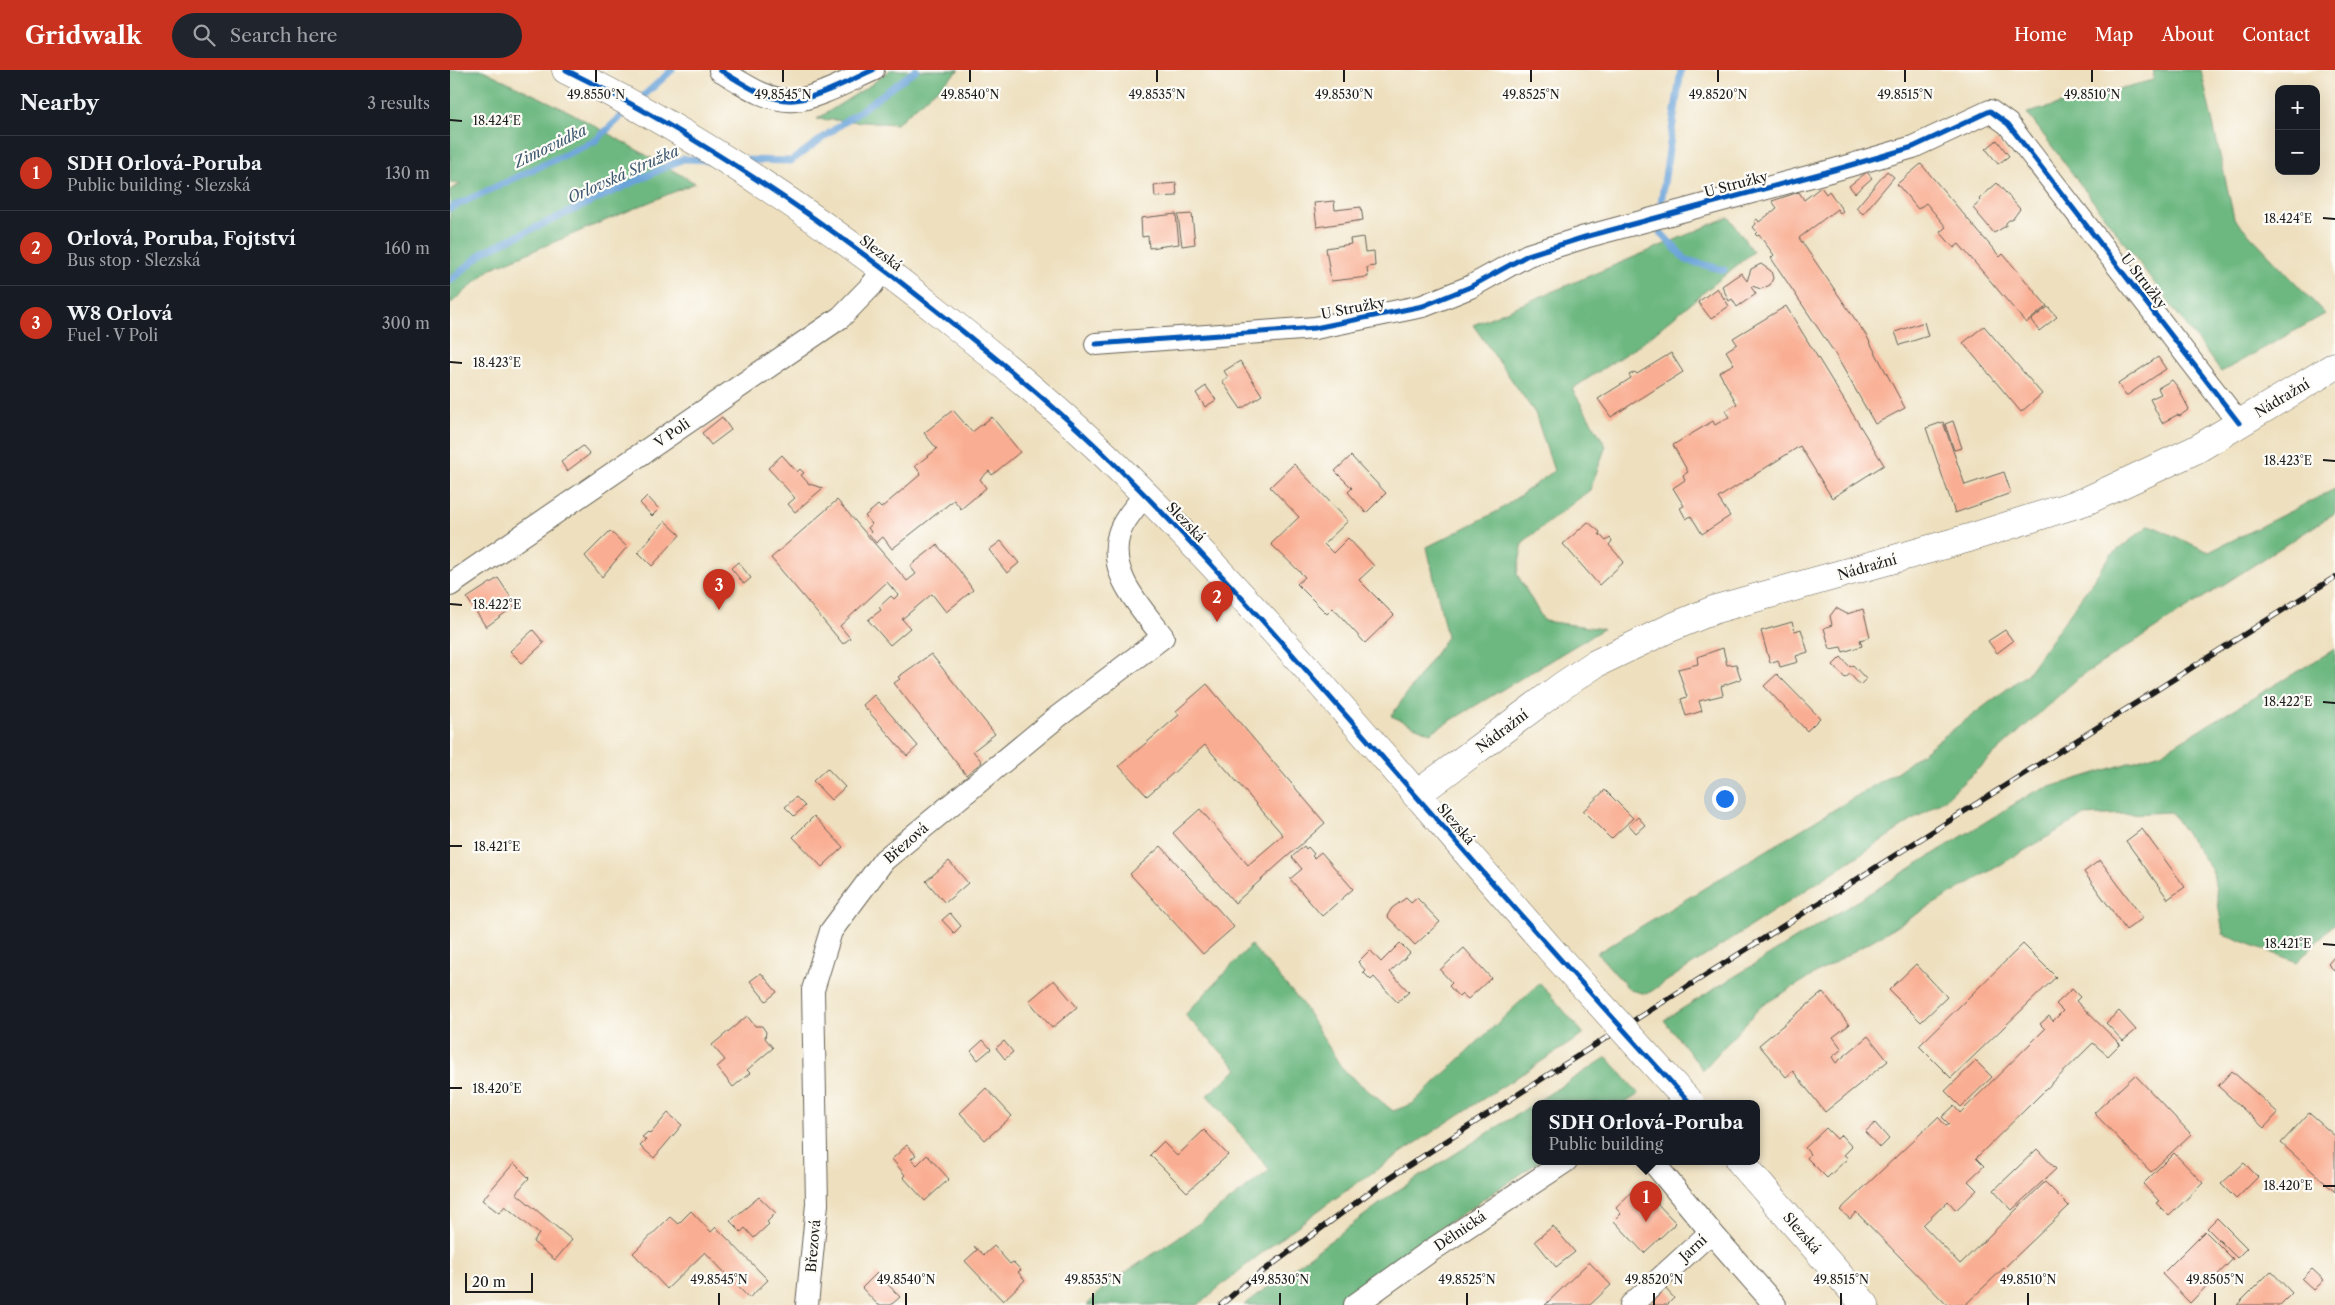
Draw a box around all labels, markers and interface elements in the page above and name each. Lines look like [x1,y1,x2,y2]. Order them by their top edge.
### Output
search box [172,13,522,58]
text: Gridwalk [25,21,142,50]
icon: search [190,21,218,49]
text: Search here [230,24,338,47]
text: Home [2014,24,2067,46]
text: Map [2095,24,2133,46]
text: About [2161,24,2214,46]
text: Contact [2242,24,2310,46]
map controls [2275,85,2320,175]
button: + [2275,85,2320,130]
text: 49.8550°N [567,87,625,102]
text: 49.8545°N [754,87,812,102]
text: 49.8540°N [941,87,999,102]
text: 49.8535°N [1128,87,1186,102]
text: 49.8530°N [1315,87,1373,102]
text: 49.8525°N [1502,87,1560,102]
text: 49.8520°N [1689,87,1747,102]
text: 49.8515°N [1877,87,1933,102]
text: 49.8510°N [2064,87,2120,102]
text: Nearby [20,90,99,115]
text: 3 results [367,93,430,113]
text: 18.424°E [473,113,521,128]
water label: Zimovůdka [509,120,590,172]
button: − [2275,130,2320,175]
water label: Orlovská Stružka [564,141,682,207]
text: SDH Orlová-Poruba [67,152,262,175]
text: 1 [32,163,40,183]
text: 130 m [385,163,430,183]
street label: U Stružky [1702,167,1770,201]
text: Public building · Slezská [67,175,250,195]
text: 18.424°E [2264,211,2312,226]
text: Orlová, Poruba, Fojtství [67,227,296,250]
street label: Slezská [856,231,906,275]
text: 2 [31,238,41,258]
text: 160 m [385,238,430,258]
text: Bus stop · Slezská [67,250,200,270]
street label: U Stružky [2117,250,2171,312]
street label: U Stružky [1319,293,1387,323]
text: W8 Orlová [67,302,173,325]
text: 3 [31,313,41,333]
text: 300 m [382,313,430,333]
text: Fuel · V Poli [67,325,158,345]
text: 18.423°E [473,355,521,370]
street label: Nádražní [2251,375,2313,421]
street label: V Poli [650,414,693,452]
text: 18.423°E [2264,453,2312,468]
street label: Slezská [1163,498,1210,546]
street label: Nádražní [1835,550,1899,584]
pin: 3 [703,569,735,610]
pin: 2 [1201,581,1233,622]
text: 18.422°E [473,597,521,612]
text: 18.422°E [2264,694,2312,709]
street label: Nádražní [1472,706,1532,756]
your location [1712,786,1738,812]
street label: Slezská [1433,800,1479,849]
street label: Březová [880,818,932,867]
text: 18.421°E [474,839,520,854]
text: 18.421°E [2265,936,2311,951]
text: 18.420°E [472,1081,522,1096]
popup [1532,1100,1760,1165]
text: SDH Orlová-Poruba [1549,1111,1743,1134]
text: Public building [1549,1134,1663,1154]
text: 18.420°E [2263,1178,2313,1193]
pin: 1 [1630,1181,1662,1222]
street label: Dělnická [1431,1207,1490,1255]
street label: Slezská [1779,1209,1825,1258]
street label: Březová [802,1218,824,1273]
street label: Jarní [1674,1231,1711,1267]
scale bar [465,1270,532,1293]
text: 49.8545°N [690,1272,748,1287]
text: 49.8540°N [877,1272,935,1287]
text: 49.8535°N [1064,1272,1122,1287]
text: 49.8530°N [1251,1272,1309,1287]
text: 49.8525°N [1438,1272,1496,1287]
text: 49.8520°N [1625,1272,1683,1287]
text: 49.8515°N [1813,1272,1869,1287]
text: 49.8510°N [2000,1272,2056,1287]
text: 49.8505°N [2186,1272,2244,1287]
text: 20 m [472,1273,506,1291]

